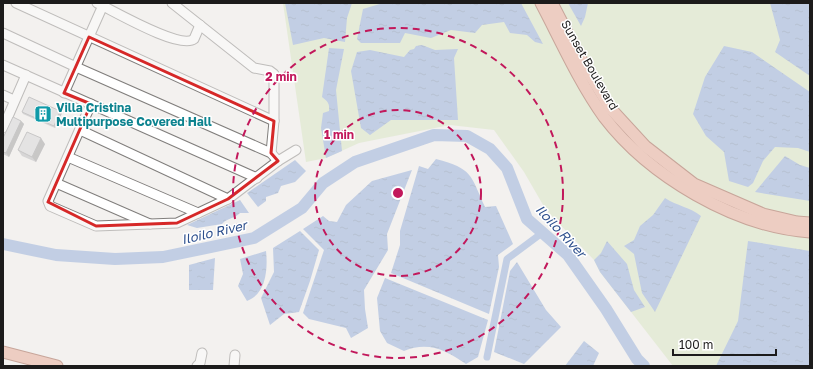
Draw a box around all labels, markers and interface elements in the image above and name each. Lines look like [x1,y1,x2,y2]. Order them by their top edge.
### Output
street label: Sunset Boulevard [558,17,622,113]
text: 2 min [265,69,297,84]
place label: Villa Cristina Multipurpose Covered Hall [56,100,212,129]
building icon: Villa Cristina Multipurpose Covered Hall [33,104,53,124]
text: 1 min [324,127,354,142]
centre of rings [391,186,405,200]
water label: Iloilo River [532,201,591,262]
water label: Iloilo River [180,216,250,247]
scale bar [673,331,776,357]
text: 100 m [679,337,713,352]

